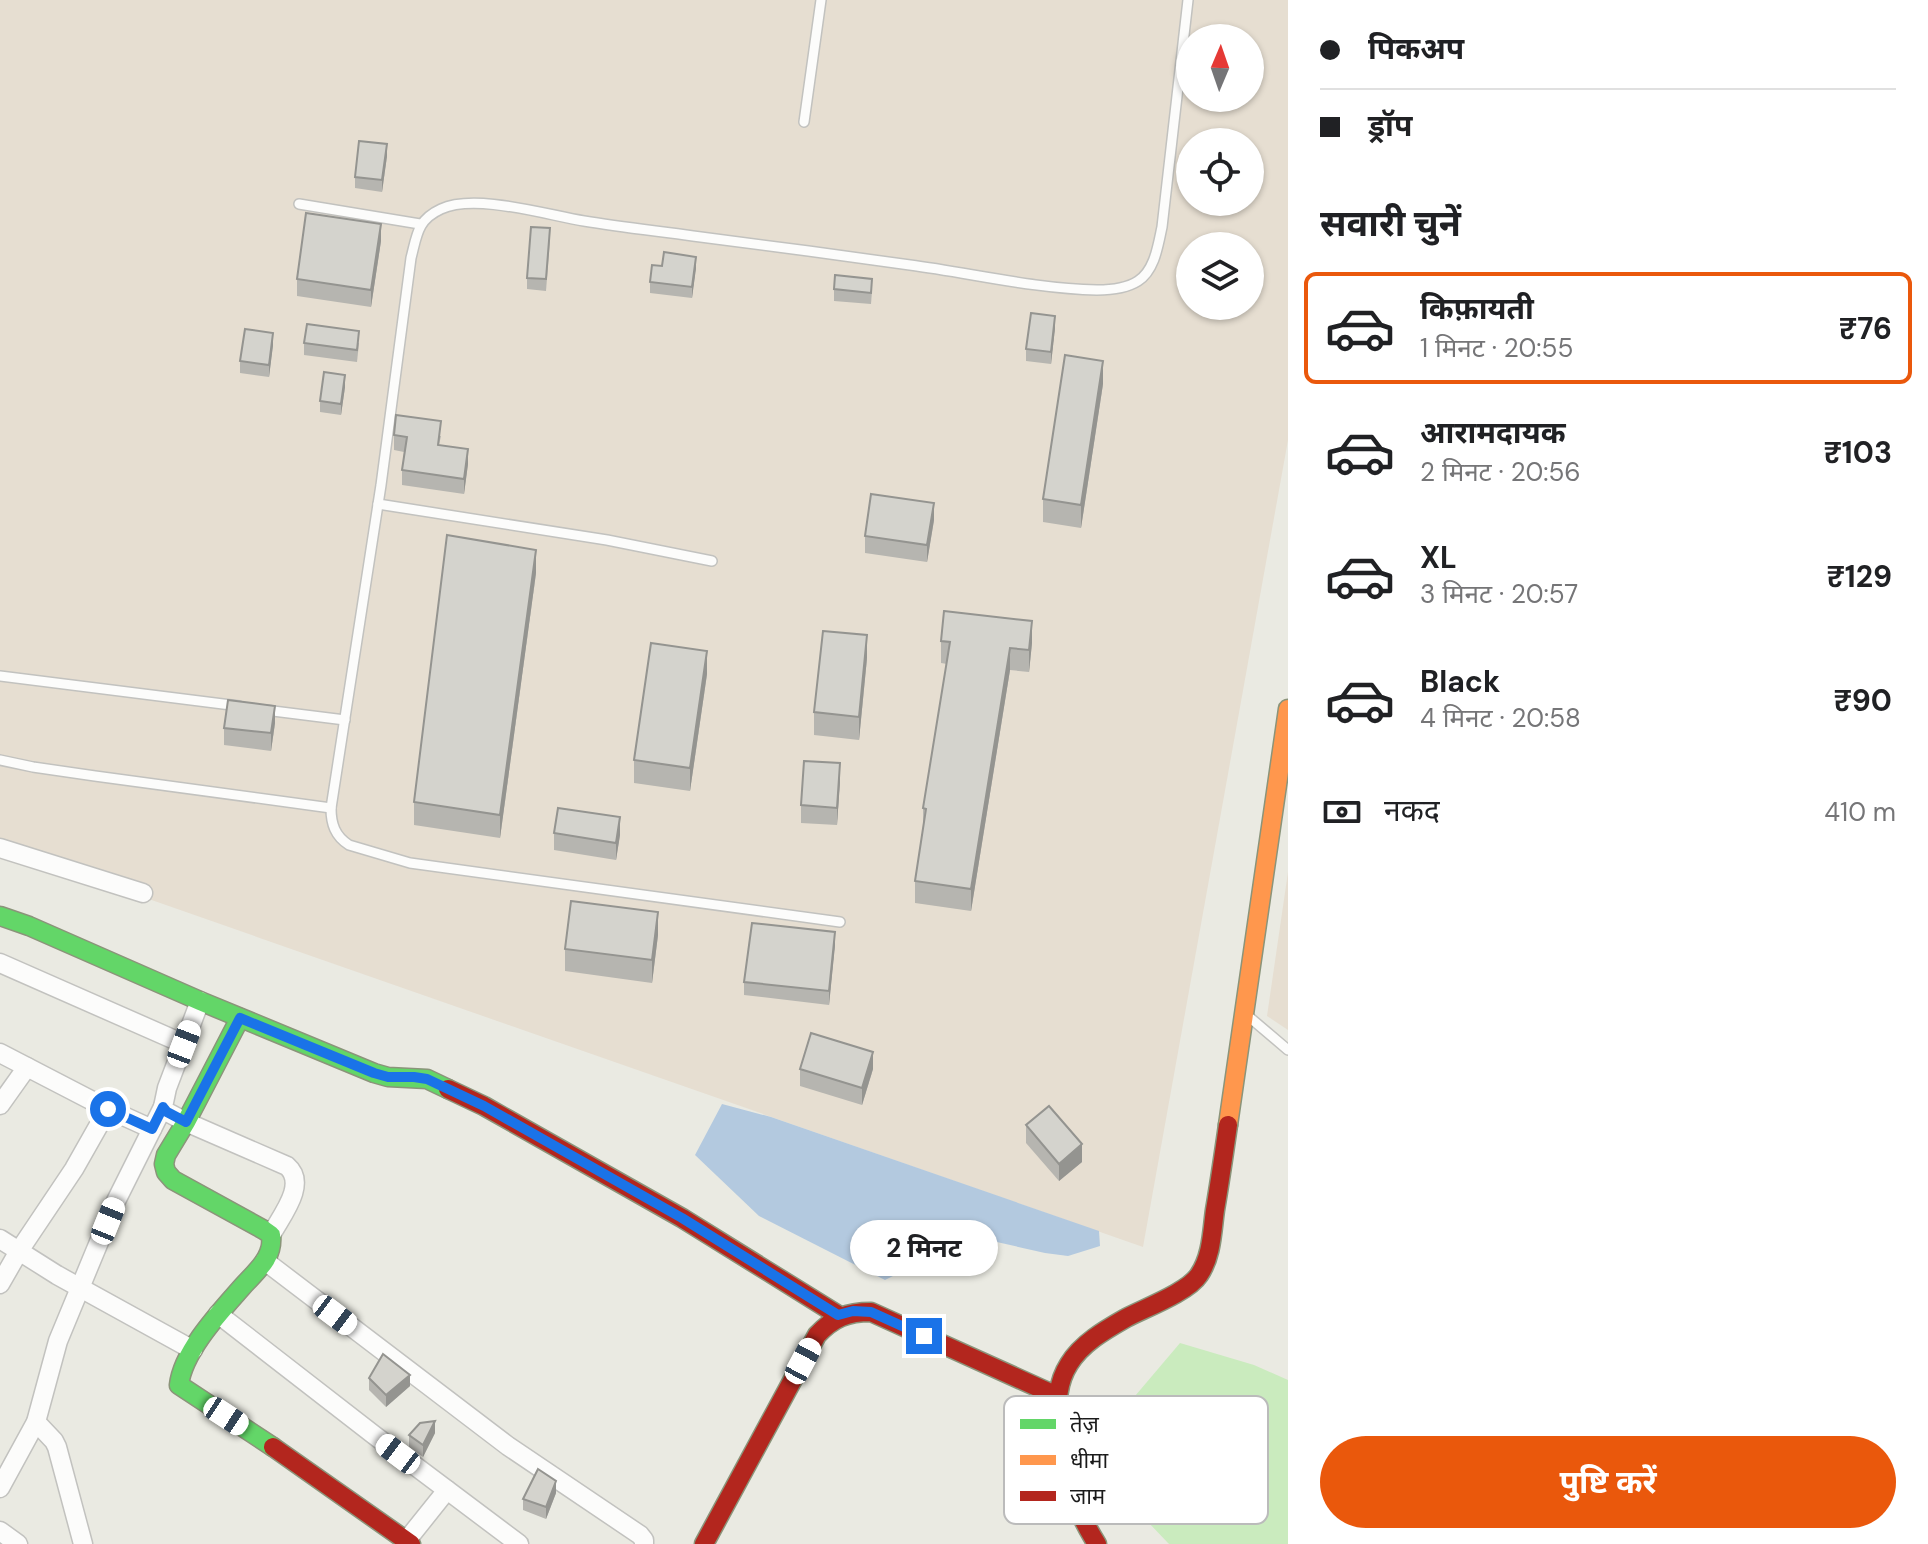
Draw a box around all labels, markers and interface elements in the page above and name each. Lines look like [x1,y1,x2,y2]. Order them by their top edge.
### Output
north arrow [1176,24,1264,112]
map controls [1176,24,1264,320]
text: पिकअप [1368,29,1464,68]
text: ड्रॉप [1368,106,1412,145]
button: locate [1176,128,1264,216]
text: सवारी चुनें [1320,200,1461,247]
button: layers [1176,232,1264,320]
text: किफ़ायती [1420,289,1534,328]
icon: car [1324,292,1396,364]
text: ₹76 [1839,309,1892,348]
text: 1 मिनट · 20:55 [1420,331,1573,365]
text: आरामदायक [1420,413,1566,452]
icon: car [1324,416,1396,488]
text: ₹103 [1823,433,1892,472]
text: 2 मिनट · 20:56 [1420,455,1581,489]
text: XL [1420,538,1457,577]
icon: car [1324,540,1396,612]
text: ₹129 [1826,557,1892,596]
text: 3 मिनट · 20:57 [1420,577,1578,611]
text: Black [1420,662,1500,701]
icon: car [1324,664,1396,736]
text: ₹90 [1833,681,1892,720]
text: 4 मिनट · 20:58 [1420,701,1581,735]
icon: cash [1320,790,1364,834]
text: नकद [1384,791,1440,830]
text: 410 m [1824,795,1896,829]
car [164,1017,204,1071]
route start [90,1091,126,1127]
car [88,1194,128,1248]
callout: 2 मिनट [850,1220,998,1276]
text: 2 मिनट [886,1231,962,1265]
car [309,1291,361,1339]
route end [906,1318,942,1354]
car [781,1334,825,1388]
car [199,1393,253,1439]
legend [1004,1396,1268,1524]
text: तेज़ [1070,1410,1100,1439]
car [372,1430,424,1478]
button: पुष्टि करें [1320,1436,1896,1528]
text: धीमा [1070,1446,1108,1475]
text: जाम [1070,1482,1106,1511]

